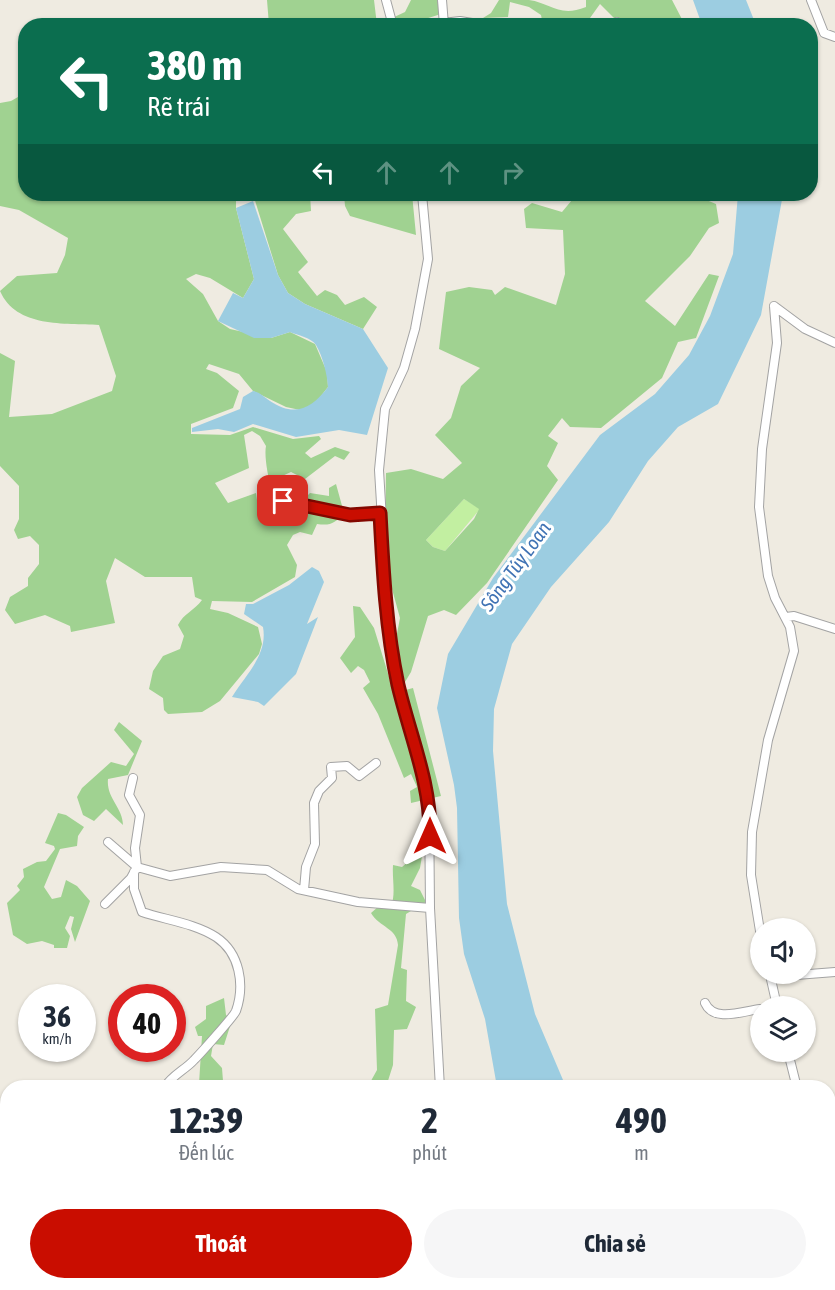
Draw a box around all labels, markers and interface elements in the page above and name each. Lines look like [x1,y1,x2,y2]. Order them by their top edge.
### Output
text: 380 m [147,41,242,89]
icon: left [48,42,126,120]
text: Rẽ trái [147,91,210,122]
icon: left [307,156,340,189]
icon: ahead [370,156,403,189]
icon: ahead [433,156,466,189]
icon: right [496,156,529,189]
pin [257,475,308,526]
icon: arrive [266,484,299,517]
water label: Sông Túy Loan [474,517,555,616]
position arrow [398,804,462,868]
map controls [750,918,816,1062]
button: sound [750,918,816,984]
speed limit sign: 40 [108,984,186,1062]
button: layers [750,996,816,1062]
text: 36 [43,999,71,1033]
text: km/h [42,1030,72,1047]
text: 12:39 [169,1099,243,1141]
text: 2 [421,1099,438,1141]
text: 490 [616,1099,667,1141]
text: Đến lúc [179,1141,234,1164]
text: phút [412,1141,447,1164]
text: m [634,1141,649,1164]
button: Thoát [30,1209,412,1278]
button: Chia sẻ [424,1209,806,1278]

